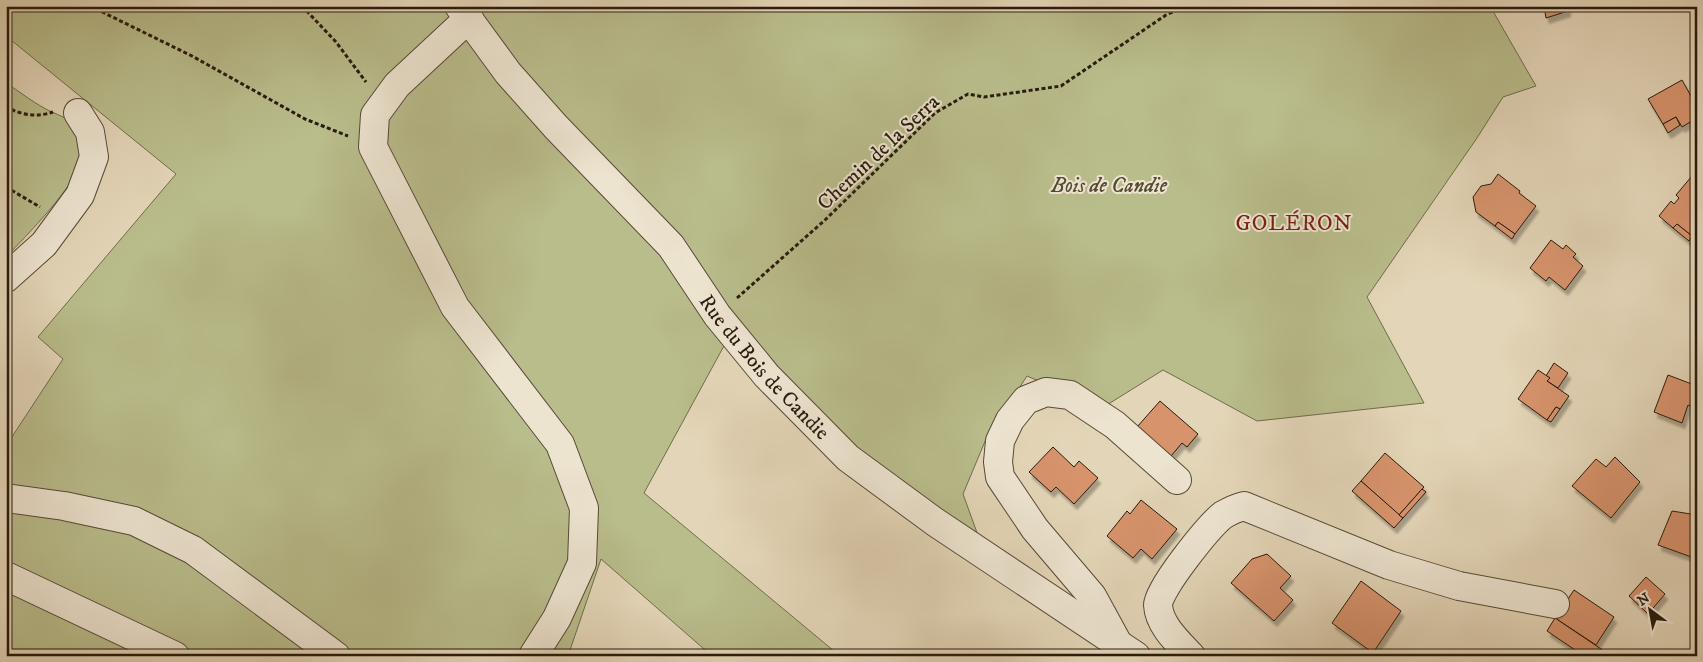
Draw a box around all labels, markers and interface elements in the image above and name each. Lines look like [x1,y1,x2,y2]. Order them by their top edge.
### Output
street label: Chemin de la Serra [812,89,945,216]
park label: Bois de Candie [1050,173,1168,199]
district label: GOLÉRON [1235,210,1353,237]
street label: Rue du Bois de Candie [693,290,835,446]
north arrow [1626,584,1676,634]
text: N [1634,589,1654,611]

